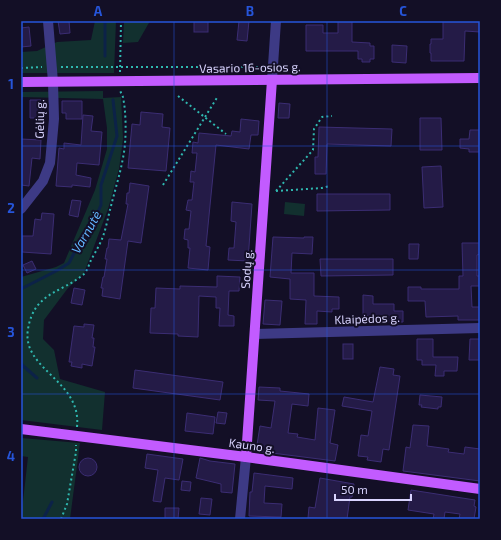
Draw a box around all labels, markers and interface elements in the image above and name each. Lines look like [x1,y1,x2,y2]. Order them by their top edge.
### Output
text: A [94,3,103,19]
text: B [246,3,254,19]
text: C [399,3,407,19]
street label: Vasario 16-osios g. [199,59,301,75]
text: 1 [8,76,14,92]
street label: Gėlių g. [32,99,46,139]
text: 2 [7,200,15,216]
water label: Varnutė [67,208,105,256]
street label: Sodų g. [238,249,254,289]
street label: Klaipėdos g. [334,310,400,326]
text: 3 [7,324,15,340]
street label: Kauno g. [228,435,276,455]
text: 4 [7,448,15,464]
scale bar [335,476,411,502]
text: 50 m [341,482,368,496]

